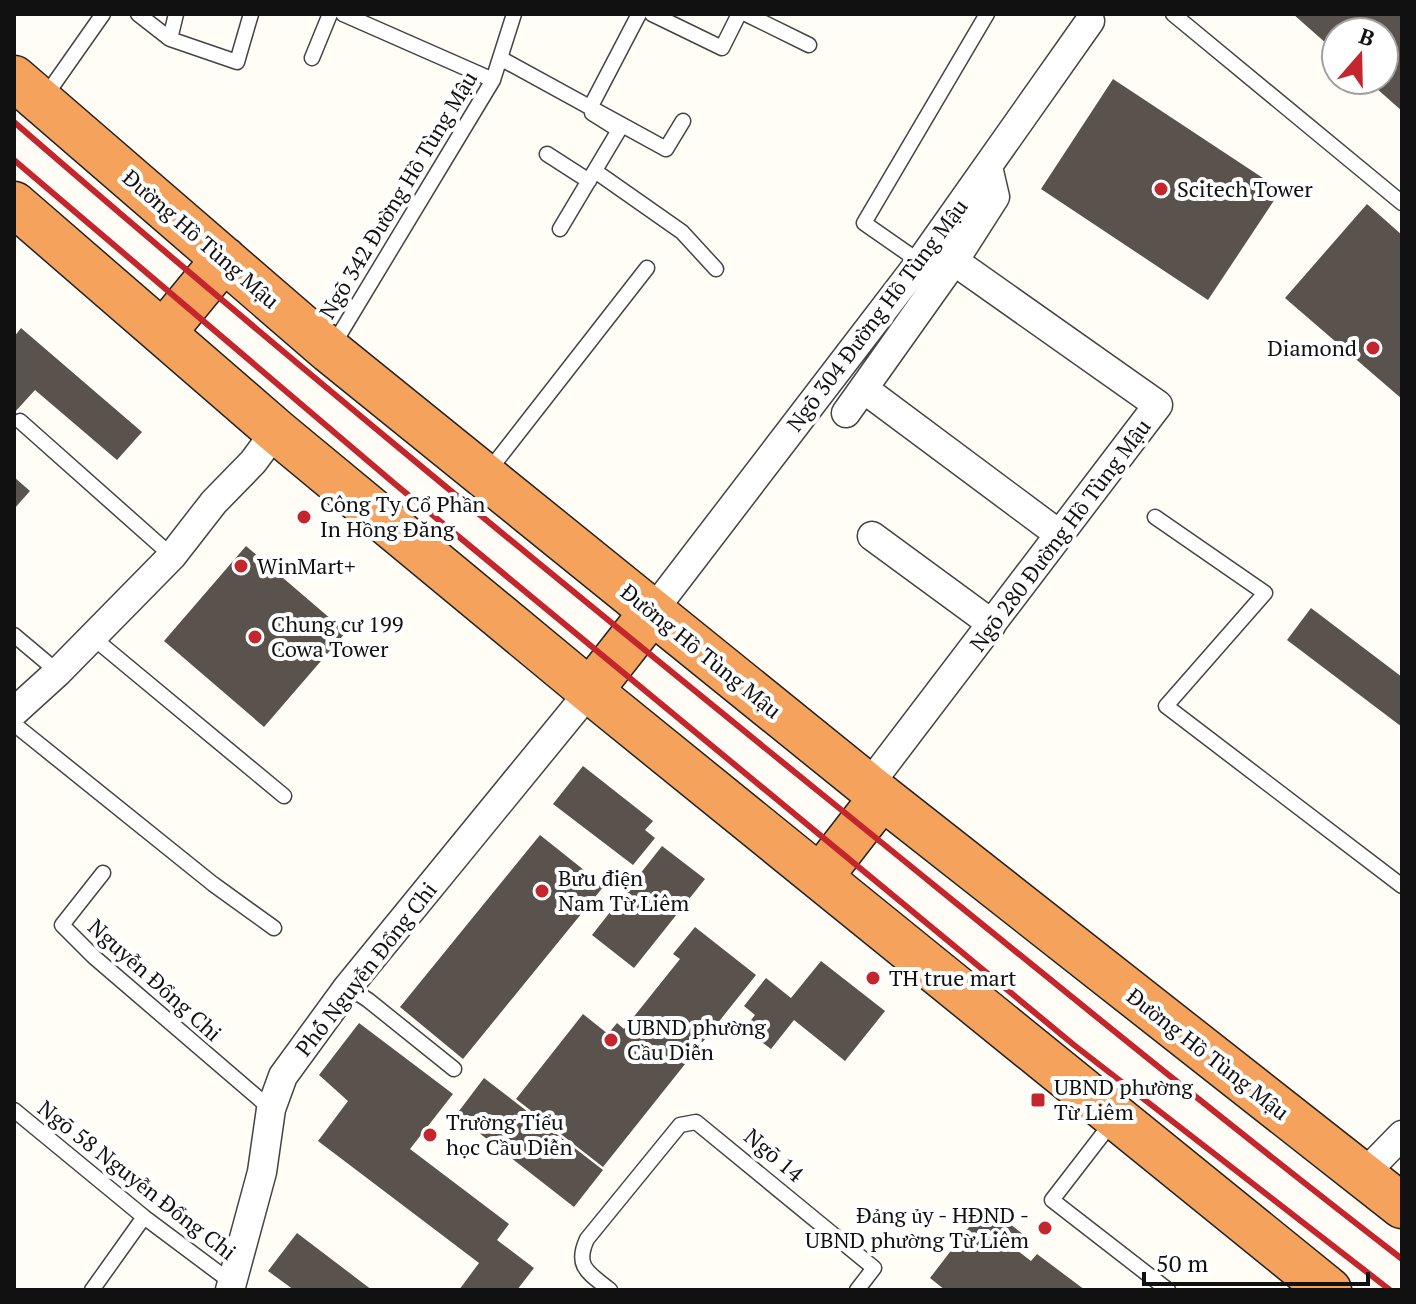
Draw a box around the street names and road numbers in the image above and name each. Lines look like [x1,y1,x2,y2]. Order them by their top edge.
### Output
street label: Ngõ 342 Đường Hồ Tùng Mậu [312,65,483,324]
street label: Đường Hồ Tùng Mậu [117,163,286,315]
street label: Ngõ 304 Đường Hồ Tùng Mậu [780,192,974,437]
street label: Ngõ 280 Đường Hồ Tùng Mậu [963,412,1157,657]
street label: Đường Hồ Tùng Mậu [615,577,788,725]
street label: Phố Nguyễn Đổng Chi [288,876,443,1062]
street label: Nguyễn Đổng Chi [83,912,228,1047]
street label: Đường Hồ Tùng Mậu [1121,981,1296,1126]
street label: Ngõ 58 Nguyễn Đổng Chi [32,1093,242,1266]
street label: Ngõ 14 [739,1121,810,1188]

